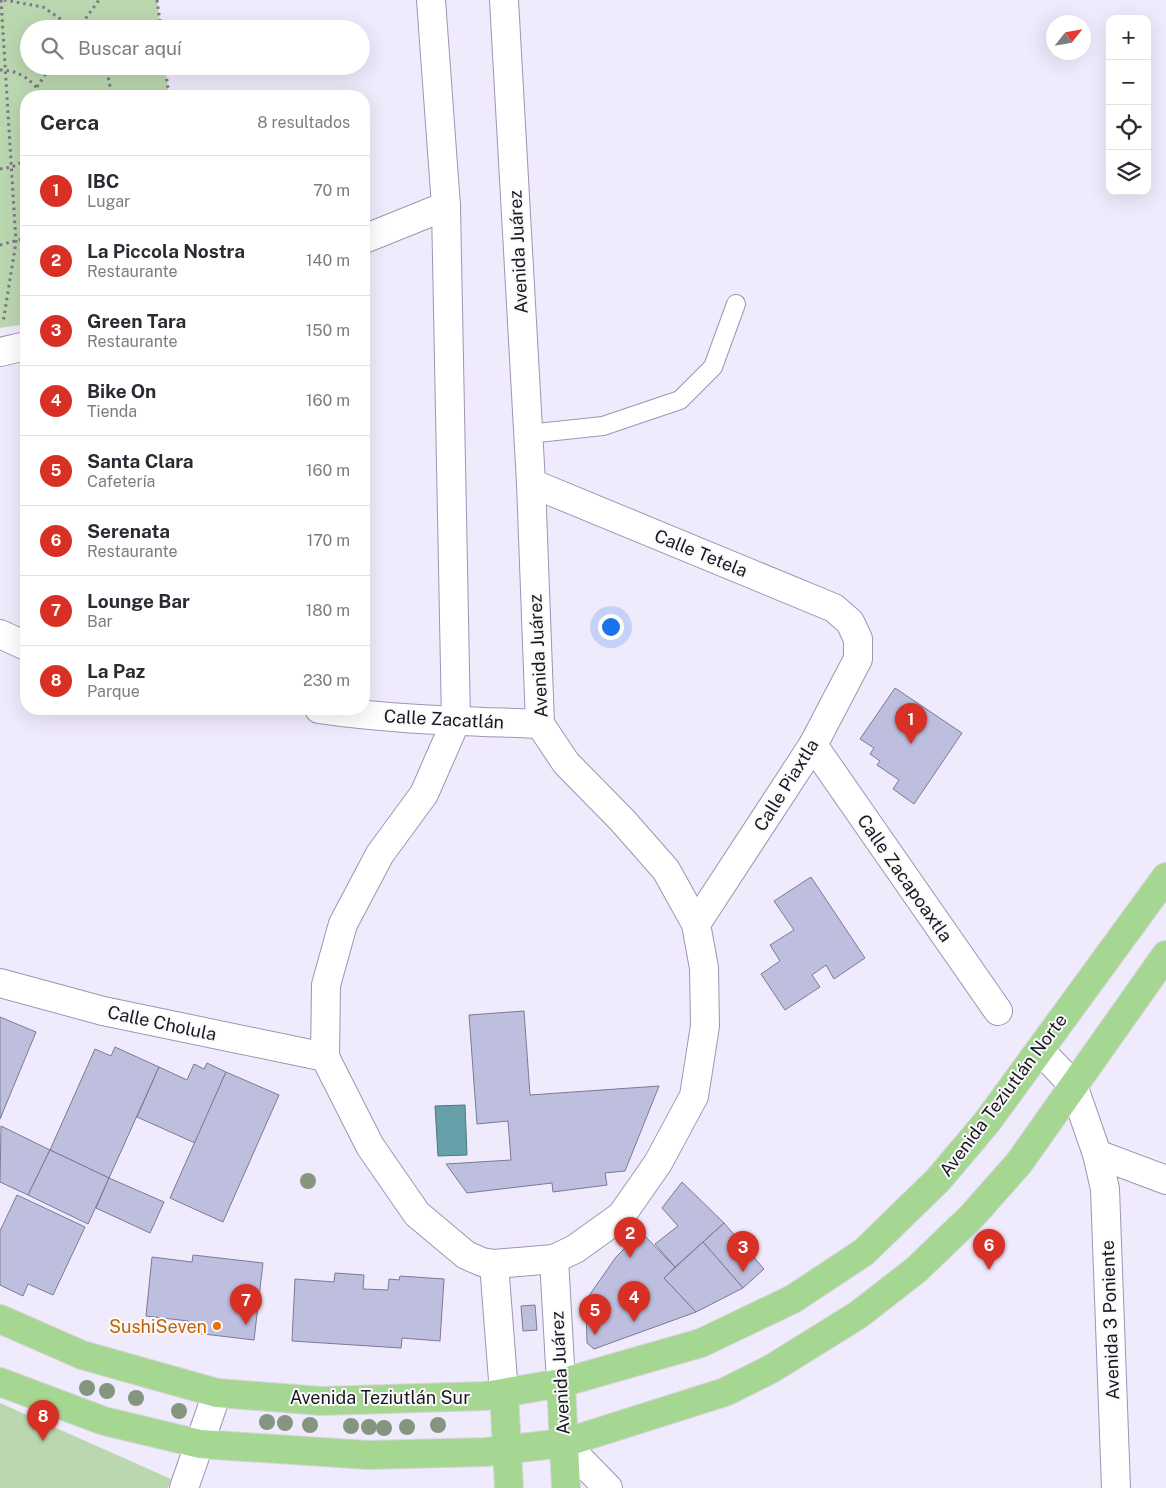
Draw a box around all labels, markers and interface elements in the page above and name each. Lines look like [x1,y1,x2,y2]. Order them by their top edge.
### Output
north arrow [1046,15,1091,60]
map controls [1106,15,1151,195]
button: + [1106,15,1151,60]
search box [20,20,370,75]
icon: search [38,34,66,62]
text: Buscar aquí [78,37,182,59]
button: − [1106,60,1151,105]
button: locate [1106,105,1151,150]
text: Cerca [40,110,99,135]
text: 8 resultados [257,113,350,132]
button: layers [1106,150,1151,195]
text: IBC [87,170,119,192]
text: 1 [53,181,59,200]
text: 70 m [313,181,350,200]
street label: Avenida Juárez [504,190,532,314]
text: Lugar [87,192,130,211]
text: La Piccola Nostra [87,240,245,262]
text: 2 [51,251,61,270]
text: 140 m [306,251,350,270]
text: Restaurante [87,262,178,281]
text: Green Tara [87,310,186,332]
text: 3 [51,321,61,340]
text: 150 m [306,321,350,340]
text: Restaurante [87,332,178,351]
text: Bike On [87,380,156,402]
text: 4 [51,391,61,410]
text: 160 m [306,391,350,410]
text: Tienda [87,402,137,421]
text: Santa Clara [87,450,194,472]
text: 5 [51,461,61,480]
text: 160 m [306,461,350,480]
text: Cafetería [87,472,155,491]
text: Serenata [87,520,170,542]
street label: Calle Tetela [651,525,751,581]
text: 6 [51,531,61,550]
text: 170 m [307,531,350,550]
text: Restaurante [87,542,178,561]
text: Lounge Bar [87,590,190,612]
street label: Avenida Juárez [524,594,552,718]
text: 7 [51,601,61,620]
text: 180 m [306,601,350,620]
text: Bar [87,612,113,631]
your location [598,614,624,640]
text: La Paz [87,660,145,682]
text: 8 [51,671,61,690]
text: 230 m [303,671,350,690]
text: Parque [87,682,140,701]
pin: 1 [895,703,927,744]
street label: Calle Zacatlán [383,705,505,733]
street label: Calle Piaxtla [749,735,823,835]
street label: Calle Zacapoaxtla [853,810,957,946]
street label: Calle Cholula [106,1001,218,1045]
street label: Avenida Teziutlán Norte [935,1010,1071,1180]
pin: 2 [614,1217,646,1258]
pin: 6 [973,1229,1005,1270]
pin: 3 [727,1231,759,1272]
street label: Avenida 3 Poniente [1097,1240,1123,1400]
pin: 4 [618,1281,650,1322]
pin: 7 [230,1284,262,1325]
pin: 5 [579,1294,611,1335]
street label: Avenida Juárez [546,1311,574,1435]
place label: SushiSeven [109,1316,207,1337]
marker: SushiSeven [211,1320,223,1332]
street label: Avenida Teziutlán Sur [290,1387,470,1408]
pin: 8 [27,1400,59,1441]

